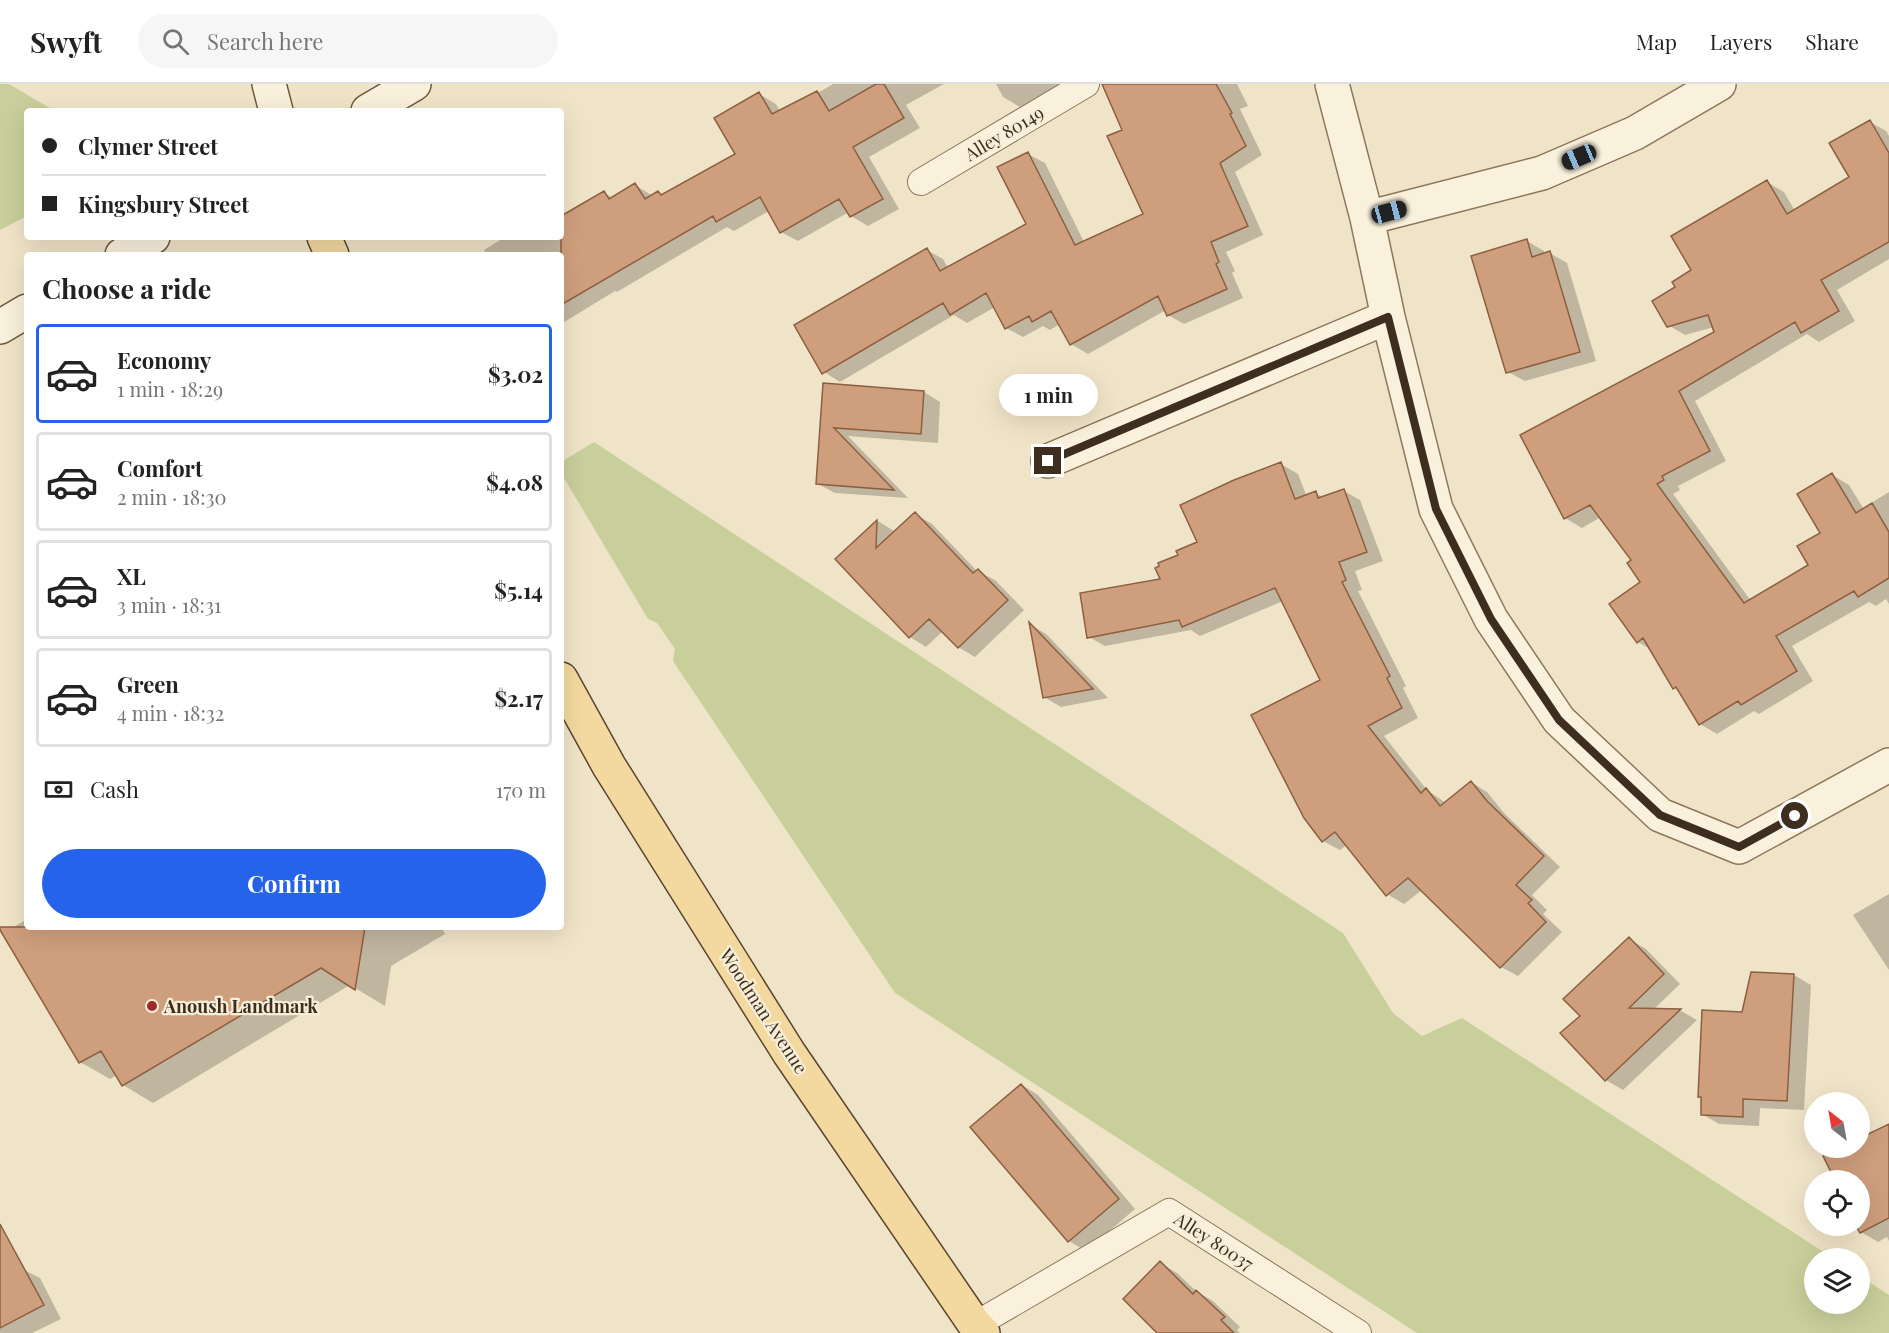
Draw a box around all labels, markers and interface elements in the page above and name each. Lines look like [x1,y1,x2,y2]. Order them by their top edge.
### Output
search box [138,14,558,68]
text: Swyft [30,23,102,60]
icon: search [159,25,192,58]
text: Search here [207,26,323,56]
text: Map [1636,27,1677,55]
text: Layers [1710,27,1772,55]
text: Share [1805,27,1859,55]
street label: Alley 80149 [959,100,1048,167]
text: Clymer Street [78,131,218,161]
car [1559,142,1599,172]
text: Kingsbury Street [78,189,249,219]
car [1369,199,1409,225]
text: Choose a ride [42,270,211,306]
text: Economy [117,345,211,375]
icon: car [45,347,99,401]
text: $3.02 [488,359,543,389]
callout: 1 min [998,374,1098,416]
text: 1 min · 18:29 [117,375,223,402]
text: 1 min [1024,381,1073,408]
route end [1034,447,1061,474]
text: Comfort [117,453,203,483]
icon: car [45,455,99,509]
text: $4.08 [486,467,543,497]
text: 2 min · 18:30 [117,483,227,510]
text: XL [117,561,146,591]
icon: car [45,563,99,617]
text: $5.14 [494,575,543,605]
text: 3 min · 18:31 [117,591,221,618]
text: Green [117,669,179,699]
icon: car [45,671,99,725]
text: $2.17 [494,683,543,713]
text: 4 min · 18:32 [117,699,224,726]
icon: cash [42,773,75,806]
text: Cash [90,774,139,804]
text: 170 m [496,776,546,803]
route start [1781,802,1808,829]
button: Confirm [42,849,546,918]
street label: Woodman Avenue [714,943,813,1078]
place label: Anoush Landmark [163,994,318,1018]
marker: Anoush Landmark [145,999,159,1013]
north arrow [1804,1092,1870,1158]
map controls [1804,1092,1870,1314]
button: locate [1804,1170,1870,1236]
street label: Alley 80037 [1169,1206,1259,1276]
button: layers [1804,1248,1870,1314]

